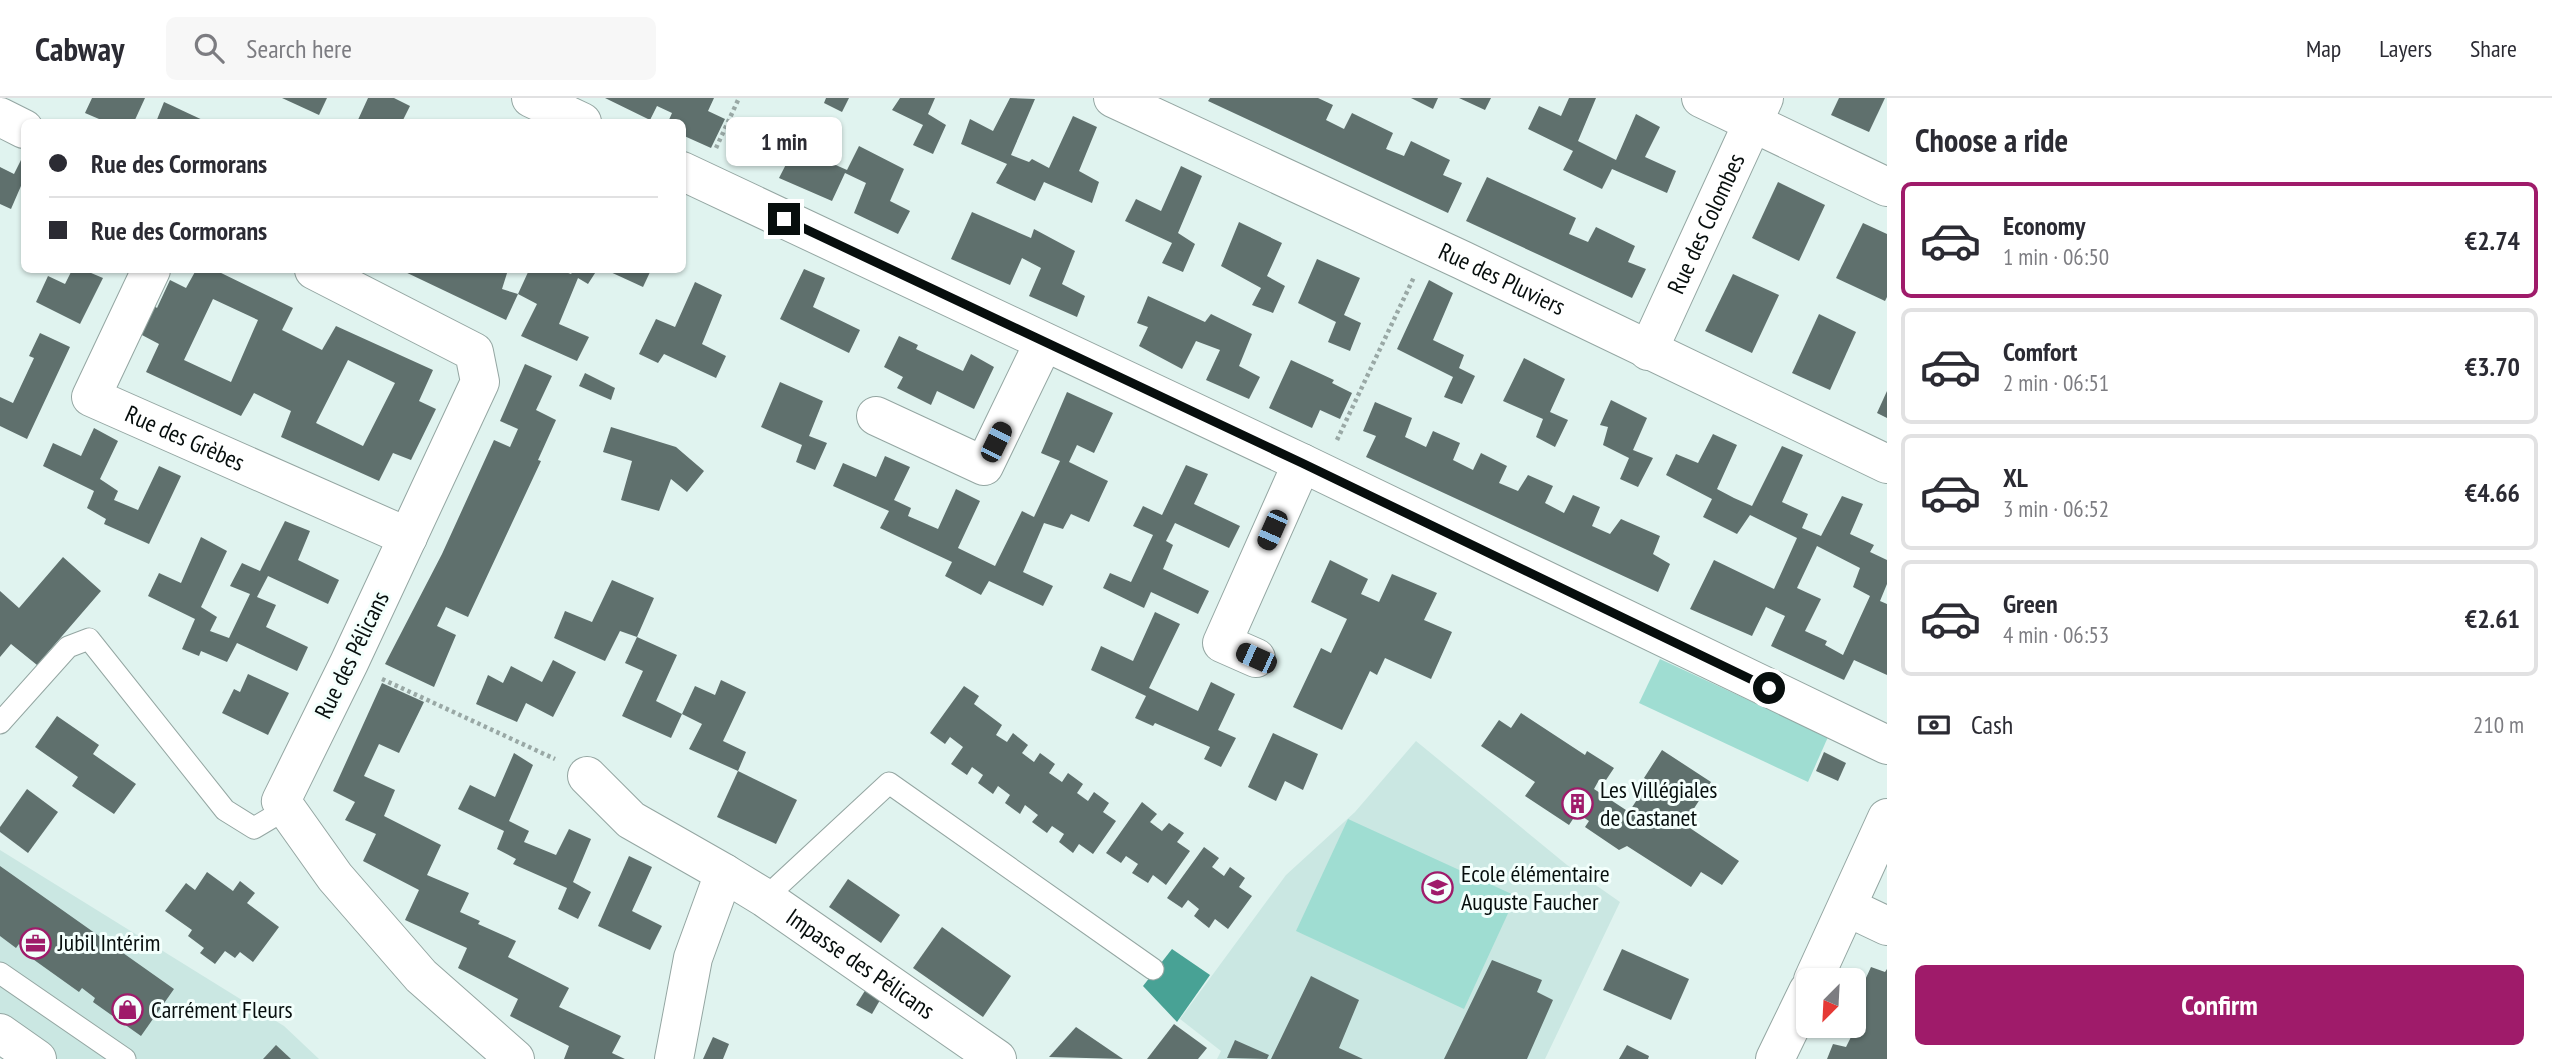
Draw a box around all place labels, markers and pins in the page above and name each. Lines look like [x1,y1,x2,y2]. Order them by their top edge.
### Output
place label: Les Villégiales de Castanet [1600,774,1717,833]
building icon: Les Villégiales de Castanet [1560,787,1594,821]
place label: Ecole élémentaire Auguste Faucher [1461,858,1610,917]
school or university icon: Ecole élémentaire Auguste Faucher [1421,871,1455,905]
office icon: Jubil Intérim [18,926,52,960]
place label: Jubil Intérim [57,927,160,958]
shop icon: Carrément Fleurs [111,993,145,1027]
place label: Carrément Fleurs [151,994,293,1025]

